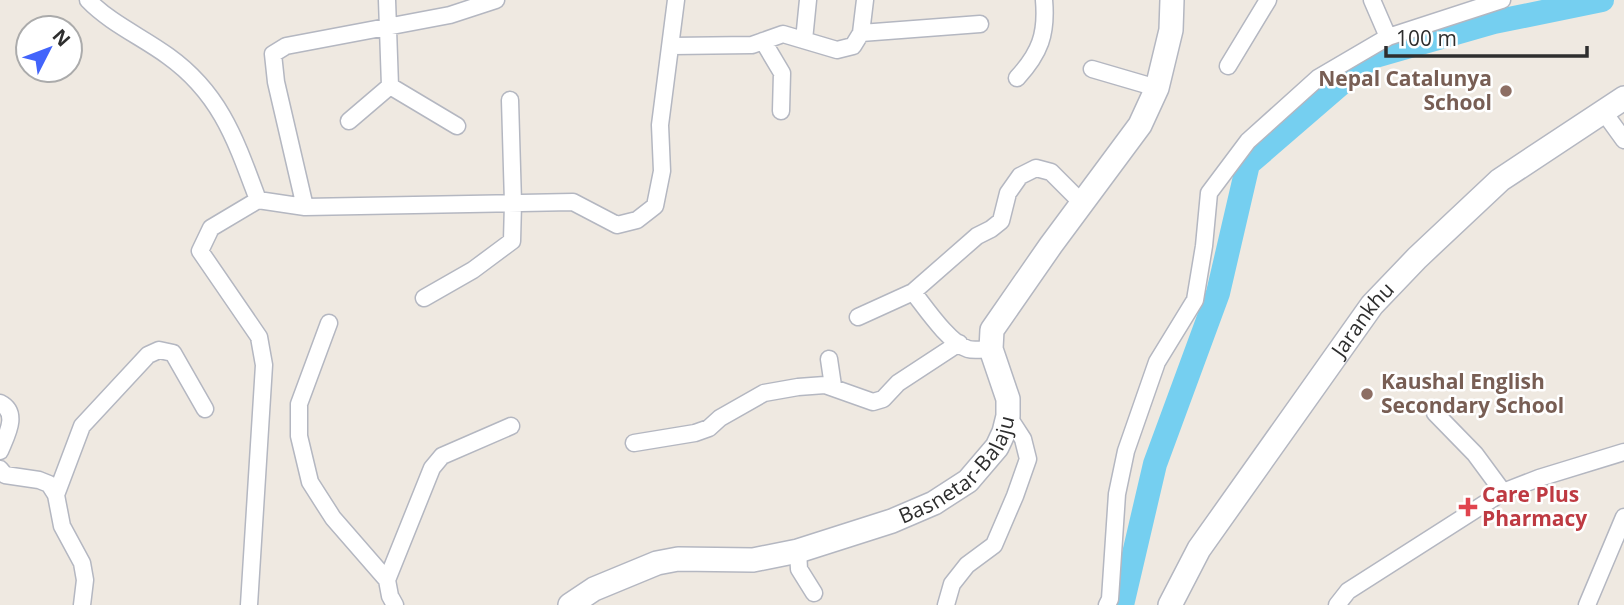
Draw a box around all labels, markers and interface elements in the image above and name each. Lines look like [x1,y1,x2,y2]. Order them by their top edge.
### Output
north arrow [14,14,84,84]
scale bar [1386,14,1587,58]
text: N [47,23,76,52]
text: 100 m [1396,24,1457,52]
place label: Nepal Catalunya School [1318,64,1492,116]
marker: Nepal Catalunya School [1498,83,1514,99]
street label: Jarankhu [1323,276,1400,364]
place label: Kaushal English Secondary School [1381,367,1564,419]
marker: Kaushal English Secondary School [1359,386,1375,402]
street label: Basnetar-Balaju [894,413,1021,530]
place label: Care Plus Pharmacy [1482,480,1587,532]
marker: Care Plus Pharmacy [1460,499,1476,515]

